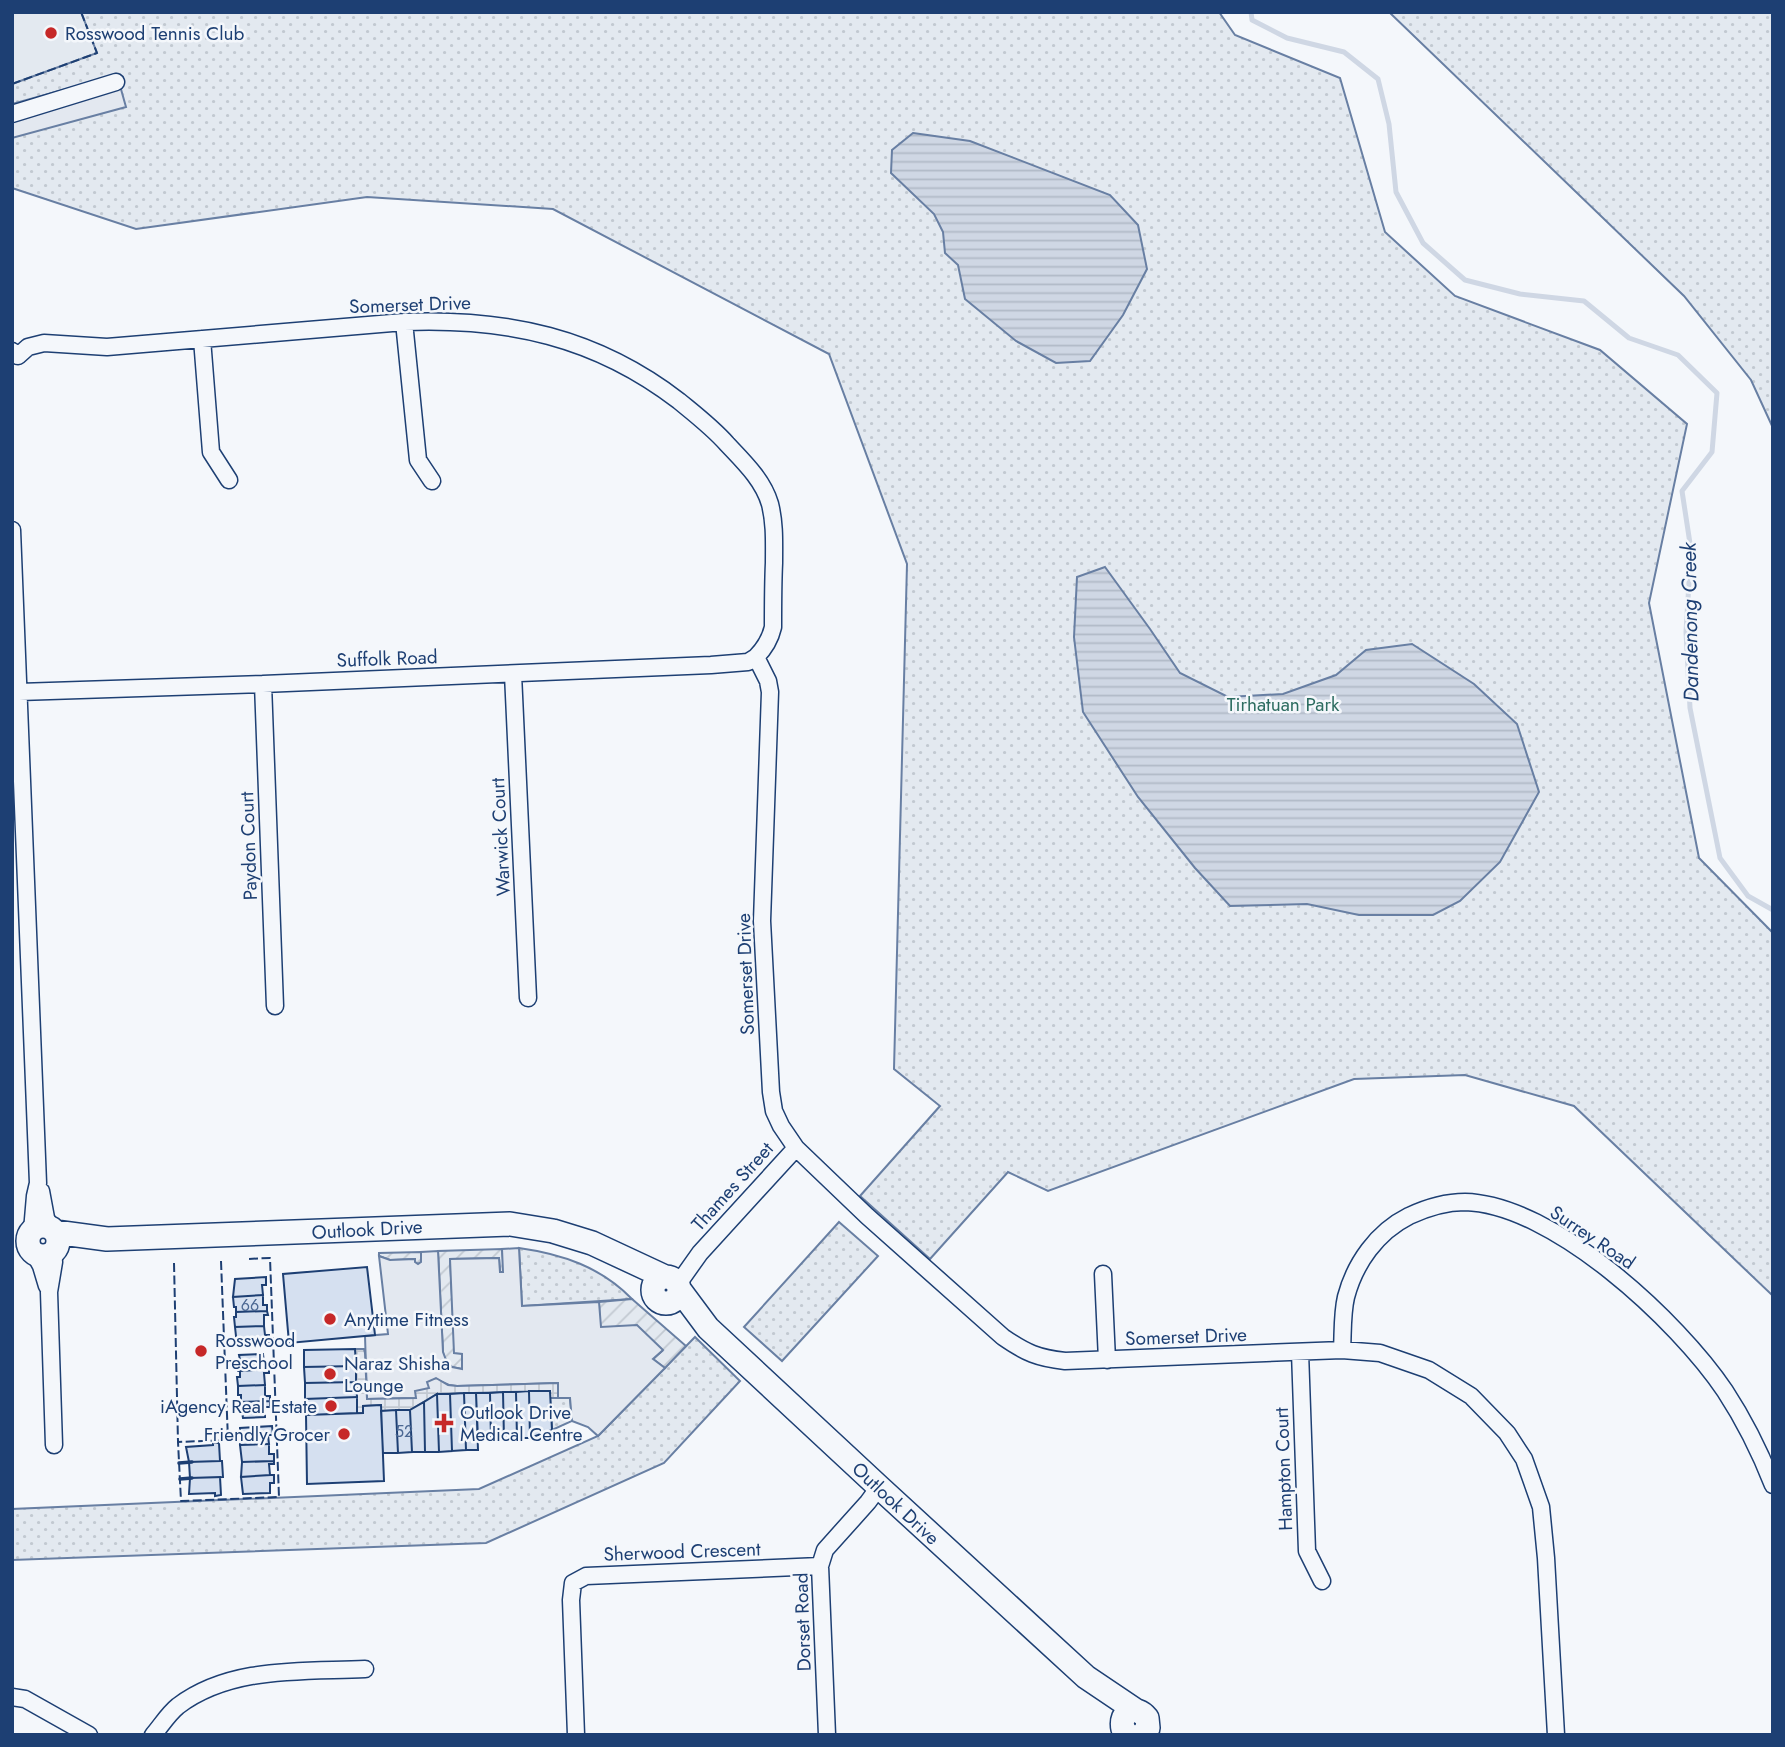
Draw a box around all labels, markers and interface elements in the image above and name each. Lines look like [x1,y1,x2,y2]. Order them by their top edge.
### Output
place label: Rosswood Tennis Club [65,20,244,47]
marker: Rosswood Tennis Club [43,25,59,41]
street label: Somerset Drive [349,289,472,320]
water label: Dandenong Creek [1674,541,1706,702]
street label: Suffolk Road [336,643,438,674]
park label: Tirhatuan Park [1227,691,1340,718]
street label: Warwick Court [484,777,517,897]
street label: Paydon Court [233,791,264,901]
street label: Somerset Drive [730,912,761,1035]
street label: Thames Street [685,1136,780,1237]
street label: Surrey Road [1545,1199,1641,1276]
street label: Outlook Drive [311,1213,423,1246]
house number: 66 [241,1294,259,1317]
place label: Anytime Fitness [344,1306,469,1333]
marker: Anytime Fitness [322,1311,338,1327]
street label: Somerset Drive [1125,1321,1248,1352]
place label: Rosswood Preschool [215,1327,295,1376]
marker: Rosswood Preschool [193,1343,209,1359]
place label: Naraz Shisha Lounge [344,1350,450,1399]
marker: Naraz Shisha Lounge [322,1366,338,1382]
place label: iAgency Real Estate [160,1393,317,1420]
marker: iAgency Real Estate [323,1398,339,1414]
place label: Outlook Drive Medical Centre [460,1399,583,1448]
street label: Hampton Court [1268,1406,1299,1531]
marker: Outlook Drive Medical Centre [434,1413,454,1433]
house number: 52 [395,1420,413,1443]
place label: Friendly Grocer [204,1421,330,1448]
marker: Friendly Grocer [336,1426,352,1442]
street label: Outlook Drive [846,1456,946,1551]
street label: Sherwood Crescent [603,1535,762,1568]
street label: Dorset Road [787,1572,818,1672]

